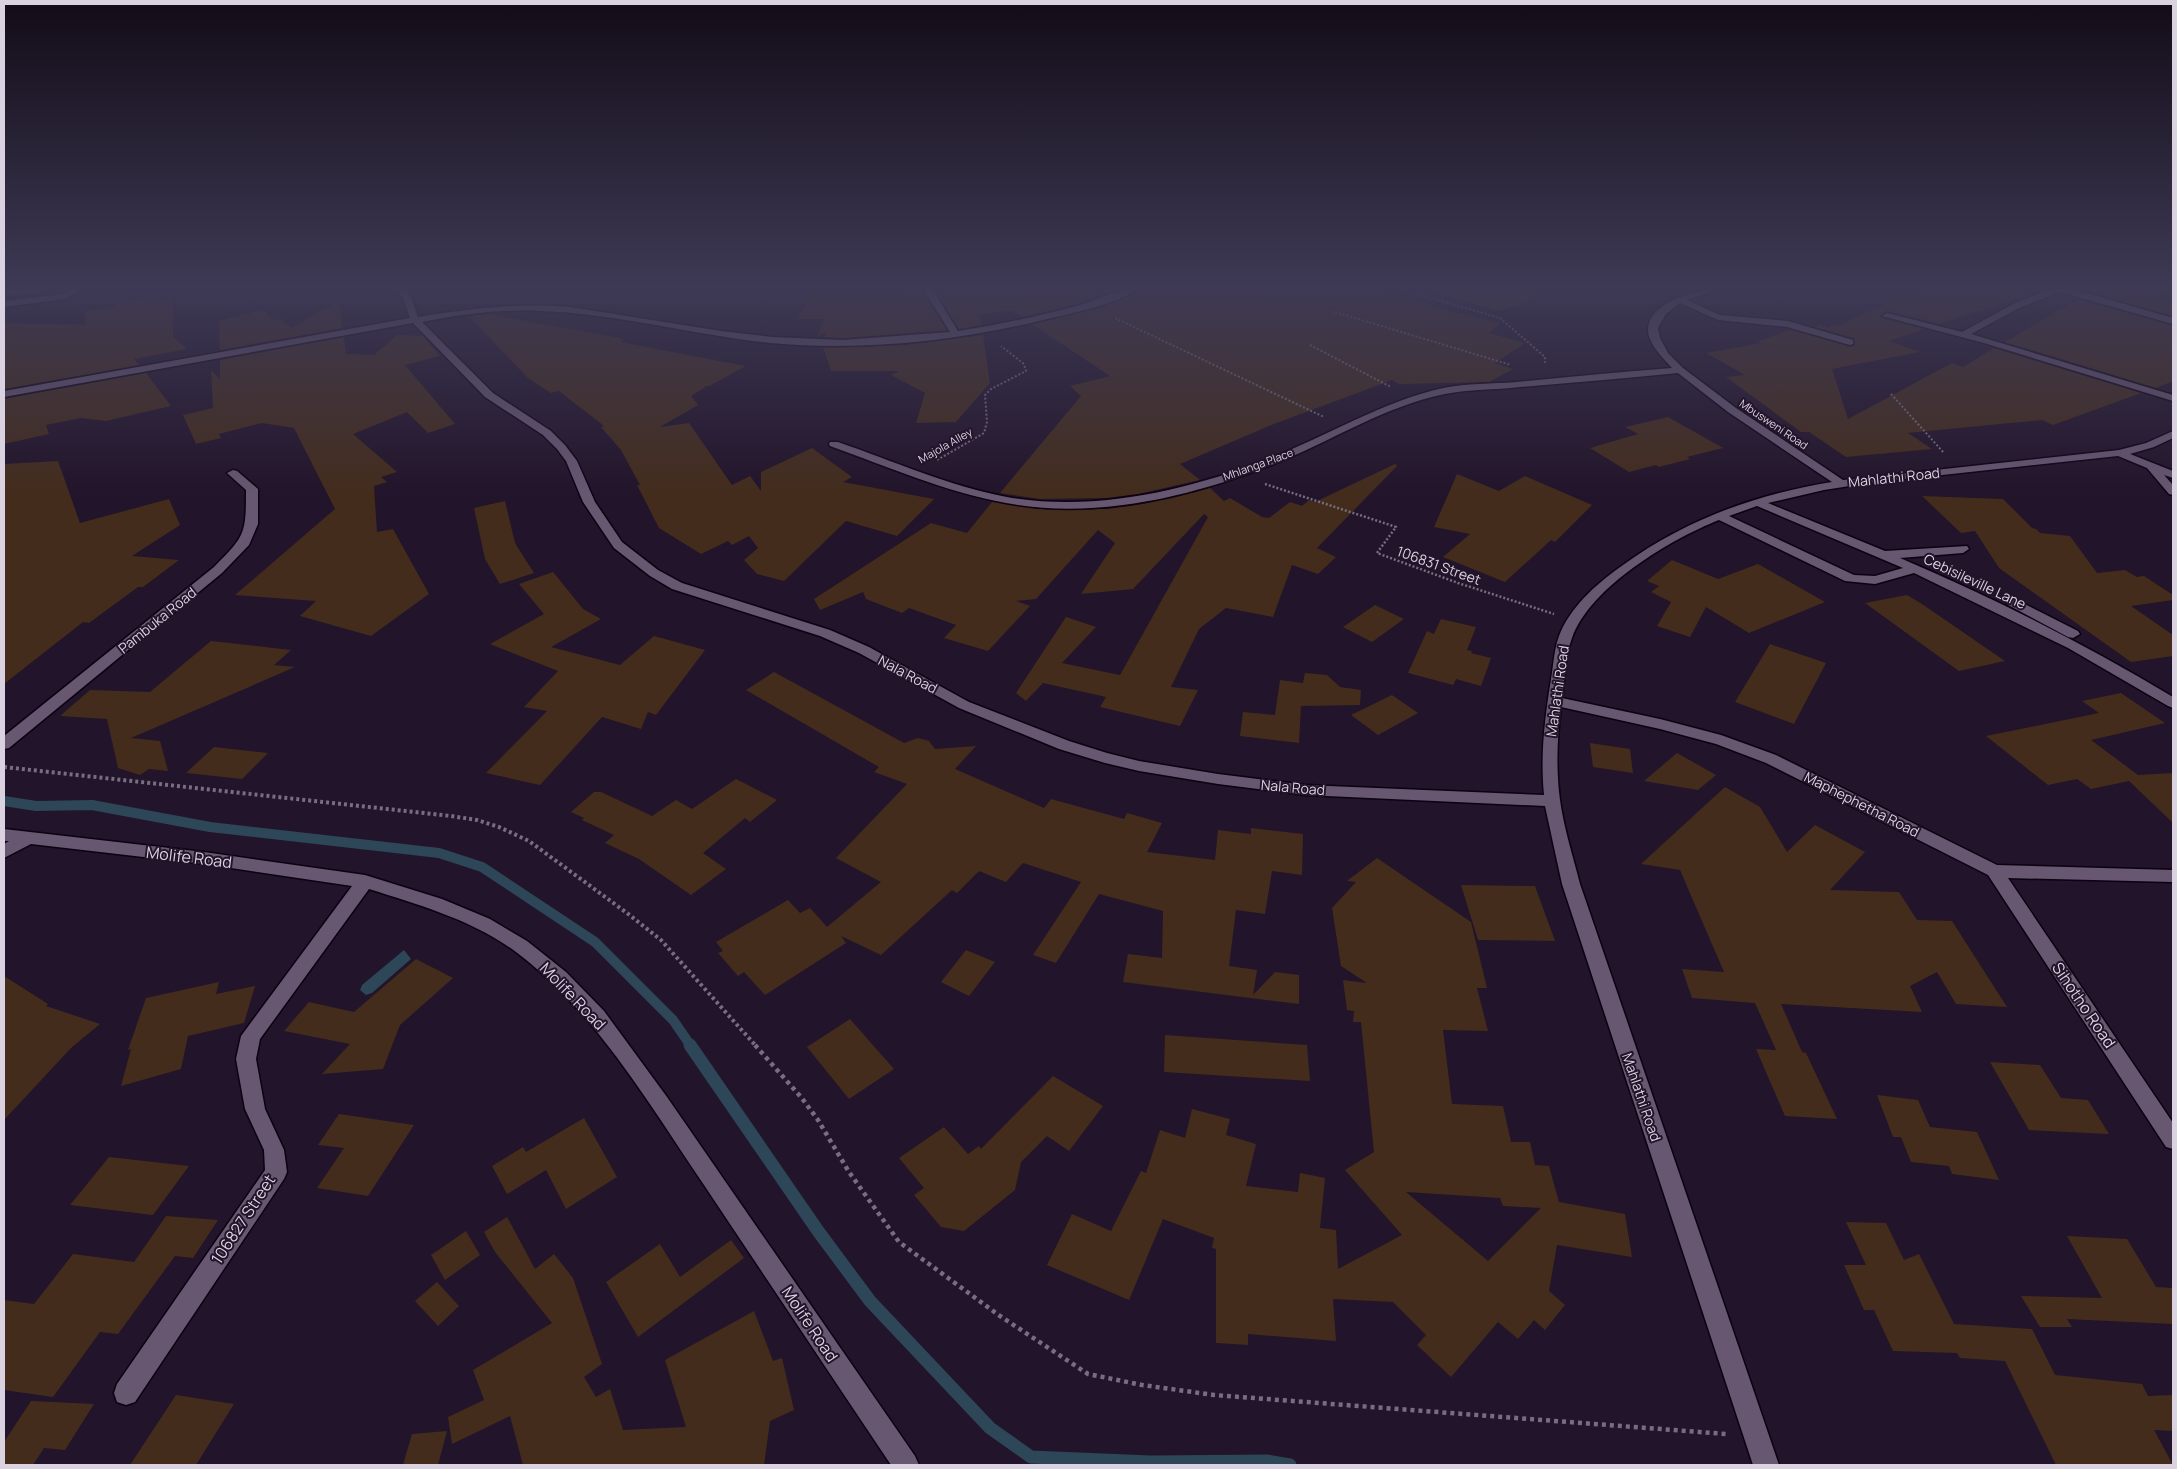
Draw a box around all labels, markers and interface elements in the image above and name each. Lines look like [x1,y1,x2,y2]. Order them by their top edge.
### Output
street label: Mbusweni Road [1737,395,1811,453]
street label: Majola Alley [915,424,975,466]
street label: Mhlanga Place [1221,444,1296,484]
street label: Mahlathi Road [1847,463,1941,491]
street label: 106831 Street [1394,541,1484,589]
street label: Cebisileville Lane [1921,549,2029,613]
street label: Pambuka Road [114,583,200,657]
street label: Mahlathi Road [1541,644,1573,738]
street label: Nala Road [875,650,941,698]
street label: Maphephetha Road [1801,767,1923,841]
street label: Nala Road [1260,775,1326,799]
street label: Molife Road [145,841,233,873]
street label: Molife Road [535,957,611,1035]
street label: Sihotho Road [2047,958,2121,1052]
street label: Mahlathi Road [1618,1050,1666,1144]
street label: 106827 Street [206,1170,280,1268]
street label: Molife Road [777,1282,843,1366]

